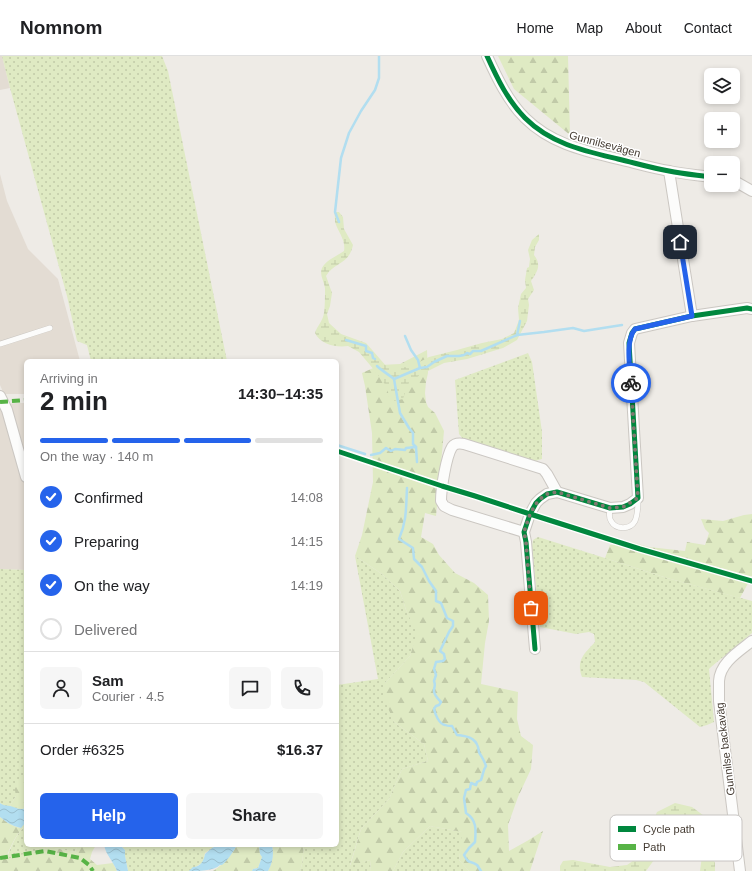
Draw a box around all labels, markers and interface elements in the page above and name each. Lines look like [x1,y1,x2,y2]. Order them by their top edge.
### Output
text: Nomnom [20,17,102,38]
text: Home [517,20,554,36]
text: Map [576,20,603,36]
text: About [625,20,662,36]
text: Contact [684,20,732,36]
map controls [704,68,740,192]
button: layers [704,68,740,104]
button: + [704,112,740,148]
street label: Gunnilsevägen [568,129,642,159]
button: − [704,156,740,192]
pin [663,225,697,259]
icon: home [669,231,691,253]
courier [611,363,651,403]
text: Arriving in [40,371,98,386]
icon: bike [620,372,642,394]
text: 14:30–14:35 [238,385,323,402]
text: 2 min [40,386,108,416]
text: On the way · 140 m [40,449,153,464]
icon: check [40,486,62,508]
text: Confirmed [74,489,143,506]
text: 14:08 [290,490,323,505]
icon: check [40,530,62,552]
text: Preparing [74,533,139,550]
text: 14:15 [290,534,323,549]
icon: check [40,574,62,596]
text: On the way [74,577,150,594]
text: 14:19 [290,578,323,593]
pin [514,591,548,625]
icon: bag [520,597,542,619]
text: Delivered [74,621,137,638]
button: person [40,667,82,709]
button: chat [229,667,271,709]
button: phone [281,667,323,709]
text: Sam [92,672,124,689]
text: Courier · 4.5 [92,689,164,704]
street label: Gunnilse backaväg [713,702,737,796]
text: Order #6325 [40,741,124,758]
text: $16.37 [277,741,323,758]
button: Help [40,793,178,839]
button: Share [186,793,323,839]
legend [610,815,742,861]
text: Cycle path [643,823,695,835]
text: Path [643,841,666,853]

